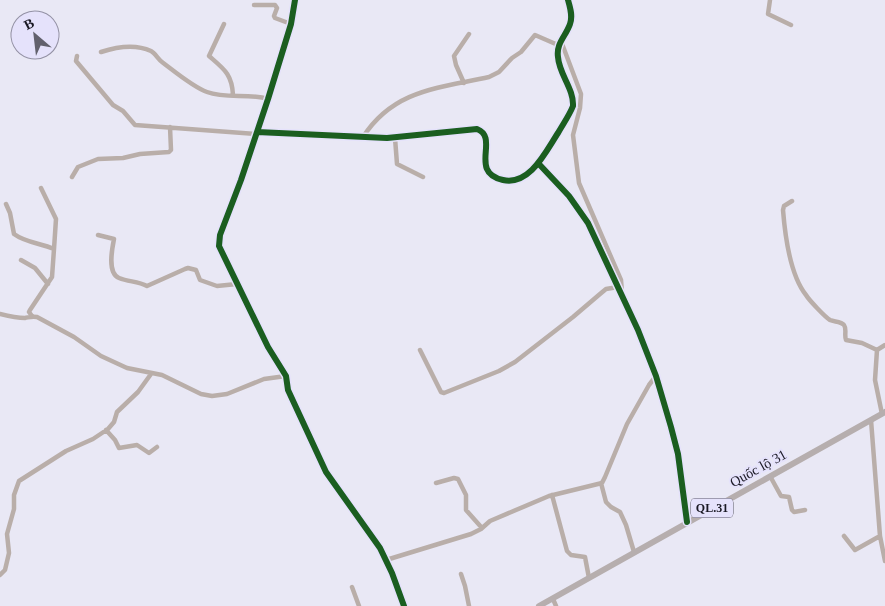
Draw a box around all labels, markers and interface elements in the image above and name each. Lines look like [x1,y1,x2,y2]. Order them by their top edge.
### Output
north arrow [10,10,60,60]
text: B [21,15,37,33]
street label: Quốc lộ 31 [727,447,789,490]
road number: QL.31 [691,498,733,518]

